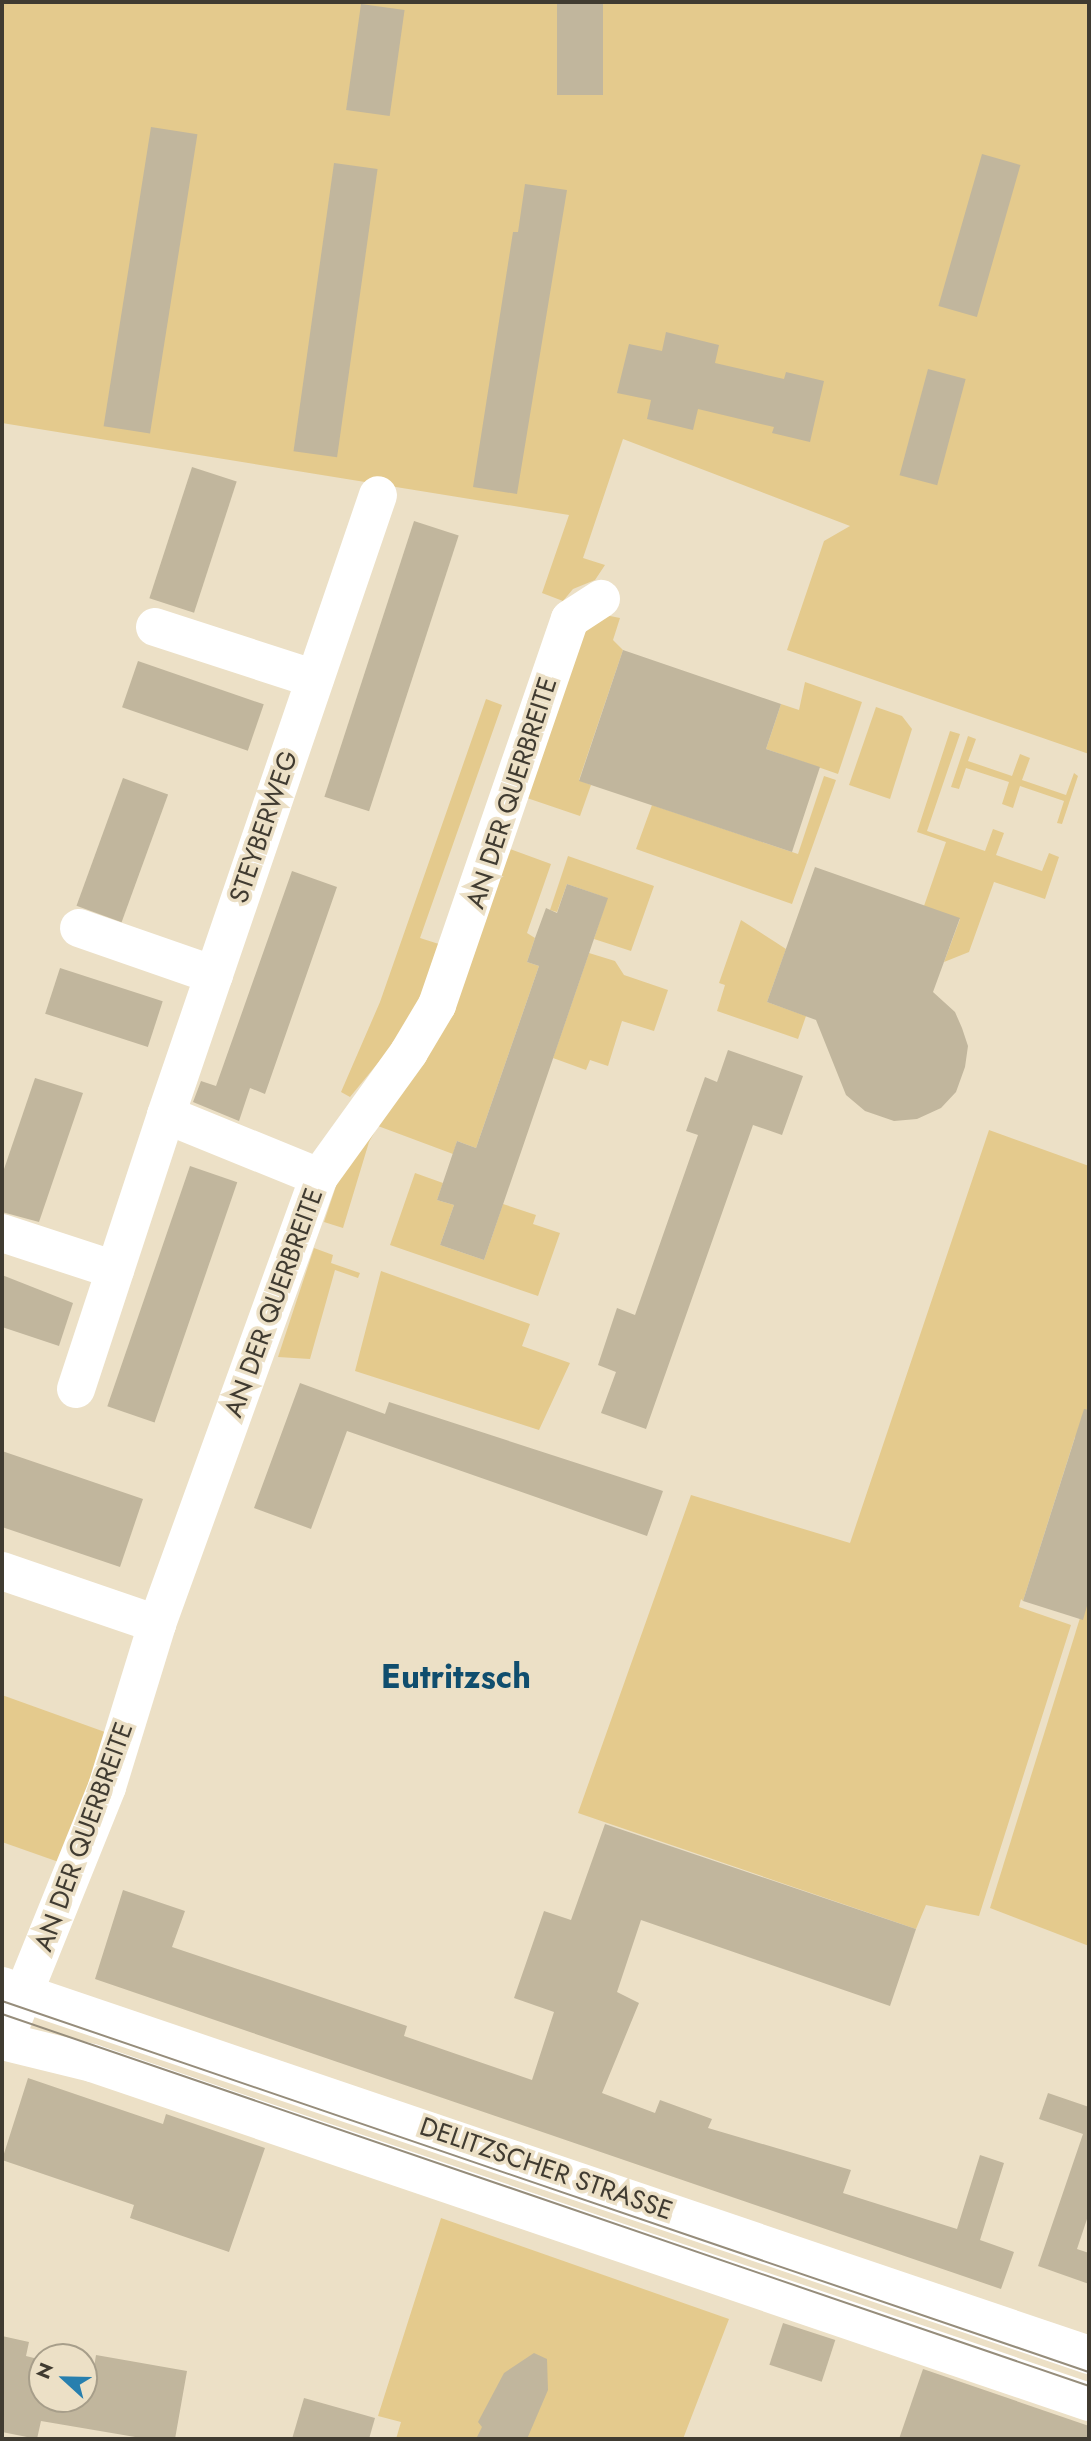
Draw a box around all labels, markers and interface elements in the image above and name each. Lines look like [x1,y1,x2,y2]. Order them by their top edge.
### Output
street label: AN DER QUERBREITE [460,673,564,913]
street label: STEYBERWEG [223,747,305,907]
street label: AN DER QUERBREITE [218,1184,330,1422]
district label: Eutritzsch [381,1657,531,1697]
street label: AN DER QUERBREITE [28,1718,140,1956]
street label: DELITZSCHER STRASSE [416,2111,676,2227]
north arrow [28,2343,98,2413]
text: N [30,2359,60,2383]

